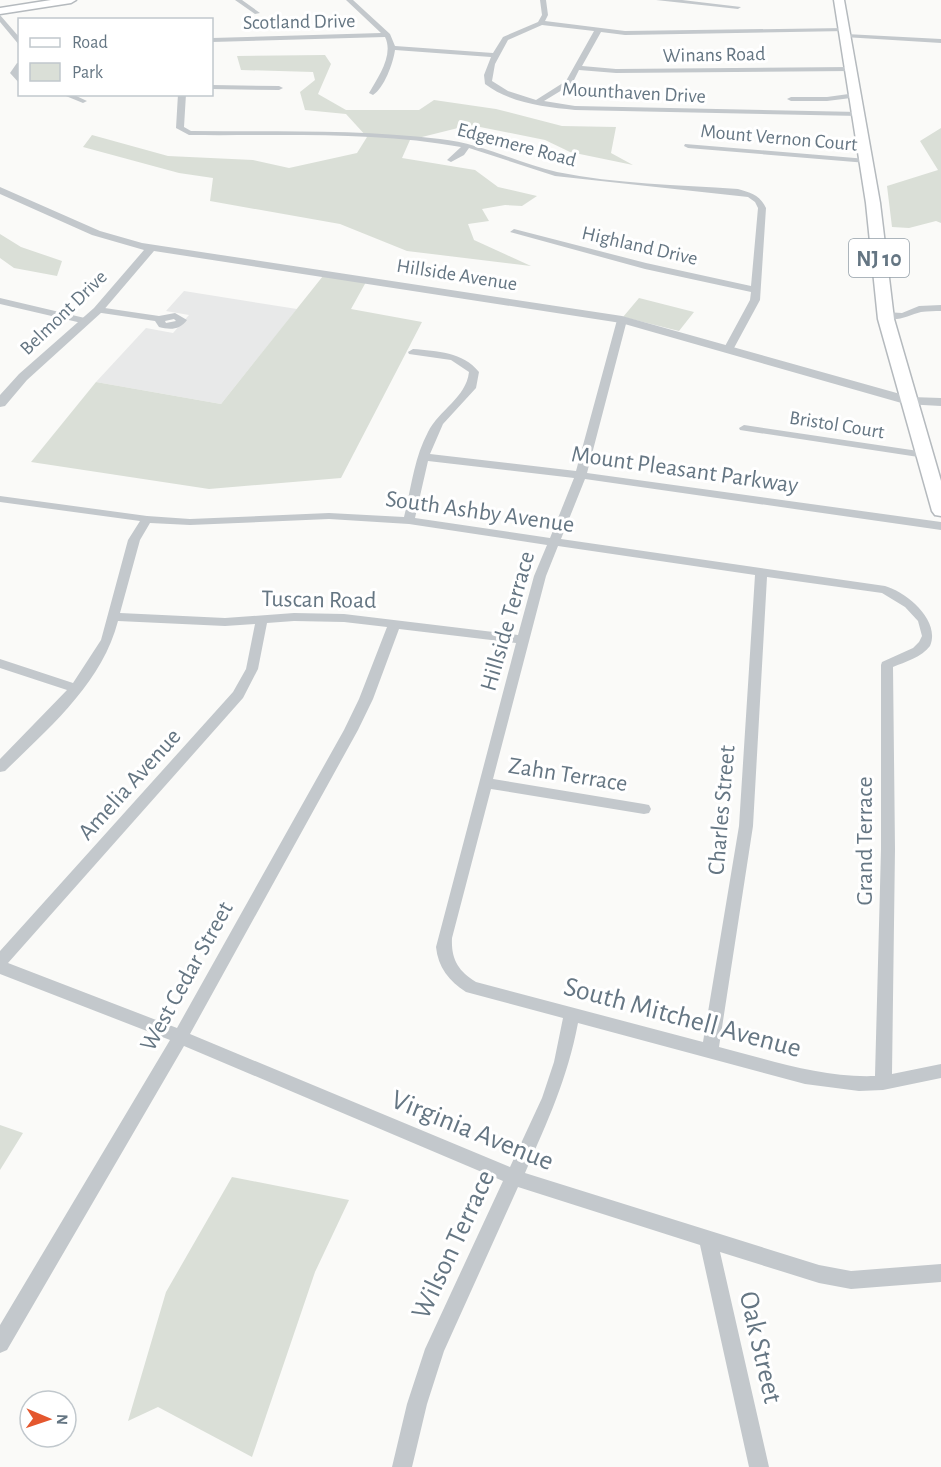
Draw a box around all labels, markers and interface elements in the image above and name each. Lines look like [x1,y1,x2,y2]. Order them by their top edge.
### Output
street label: Scotland Drive [243,11,355,33]
legend [18,18,213,96]
text: Road [72,34,108,52]
street label: Winans Road [662,44,766,66]
text: Park [72,64,104,82]
street label: Mounthaven Drive [562,79,706,107]
street label: Edgemere Road [455,119,578,170]
street label: Mount Vernon Court [700,121,859,155]
street label: Highland Drive [580,223,700,269]
road number: NJ 10 [849,239,909,277]
street label: Hillside Avenue [395,256,519,294]
street label: Belmont Drive [16,267,111,359]
street label: Bristol Court [788,408,886,442]
street label: Mount Pleasant Parkway [570,442,800,498]
street label: South Ashby Avenue [384,487,576,537]
street label: Hillside Terrace [477,549,539,694]
street label: Tuscan Road [261,587,377,613]
street label: Amelia Avenue [74,724,186,845]
street label: Charles Street [704,744,740,876]
street label: Zahn Terrace [507,754,629,796]
street label: Grand Terrace [853,777,877,905]
street label: West Cedar Street [136,898,238,1055]
street label: South Mitchell Avenue [561,973,804,1063]
street label: Virginia Avenue [387,1086,557,1176]
street label: Wilson Terrace [407,1166,500,1324]
street label: Oak Street [734,1289,787,1406]
north arrow [18,1389,78,1449]
text: N [54,1414,70,1425]

